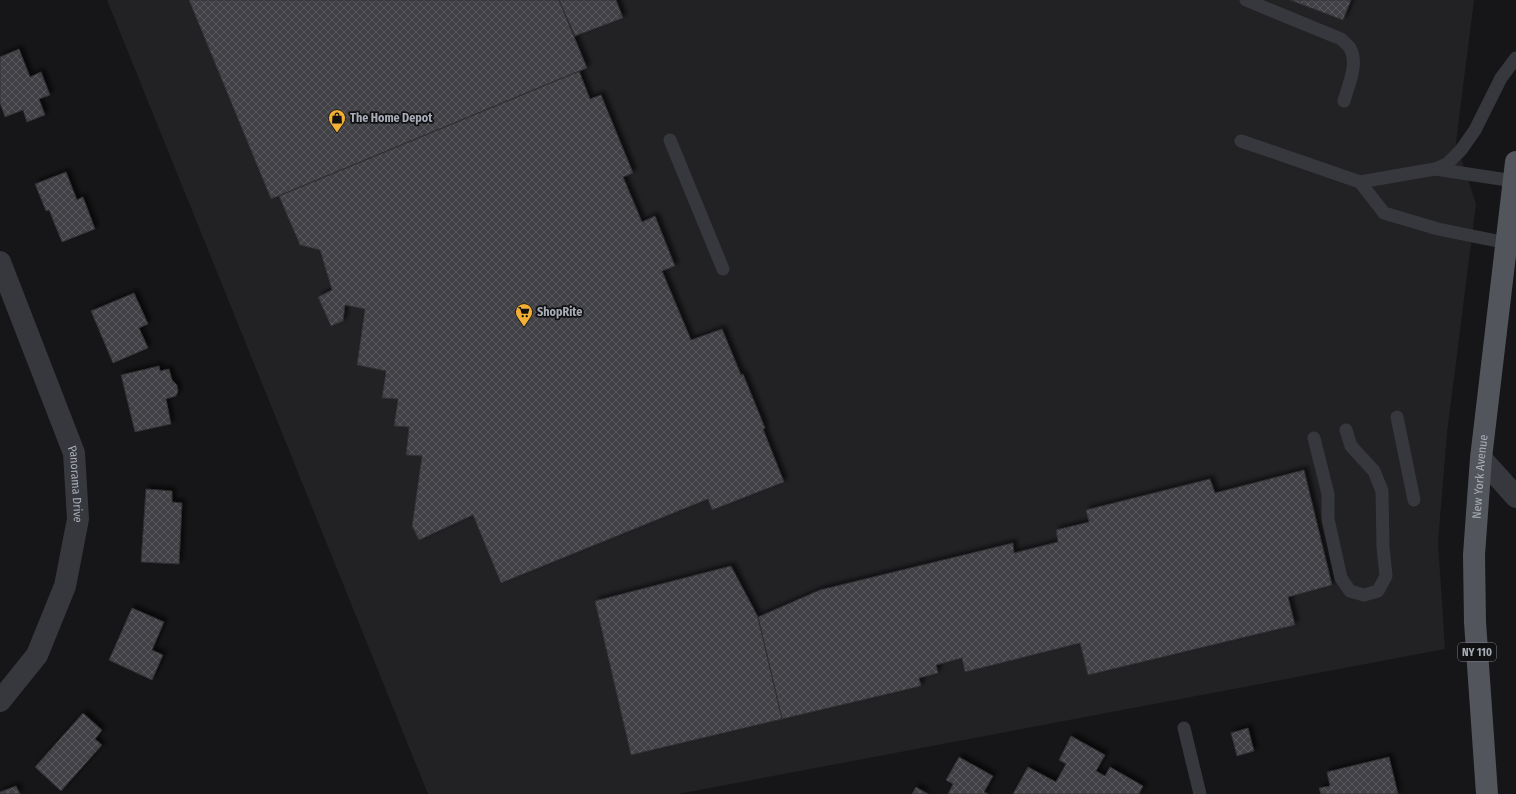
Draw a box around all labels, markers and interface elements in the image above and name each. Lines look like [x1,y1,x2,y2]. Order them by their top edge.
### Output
shop icon: The Home Depot [327,108,347,133]
place label: The Home Depot [350,111,433,125]
supermarket icon: ShopRite [514,302,534,327]
place label: ShopRite [537,305,582,319]
street label: New York Avenue [1470,434,1491,519]
street label: Panorama Drive [65,443,85,524]
road number: NY 110 [1458,643,1496,661]

